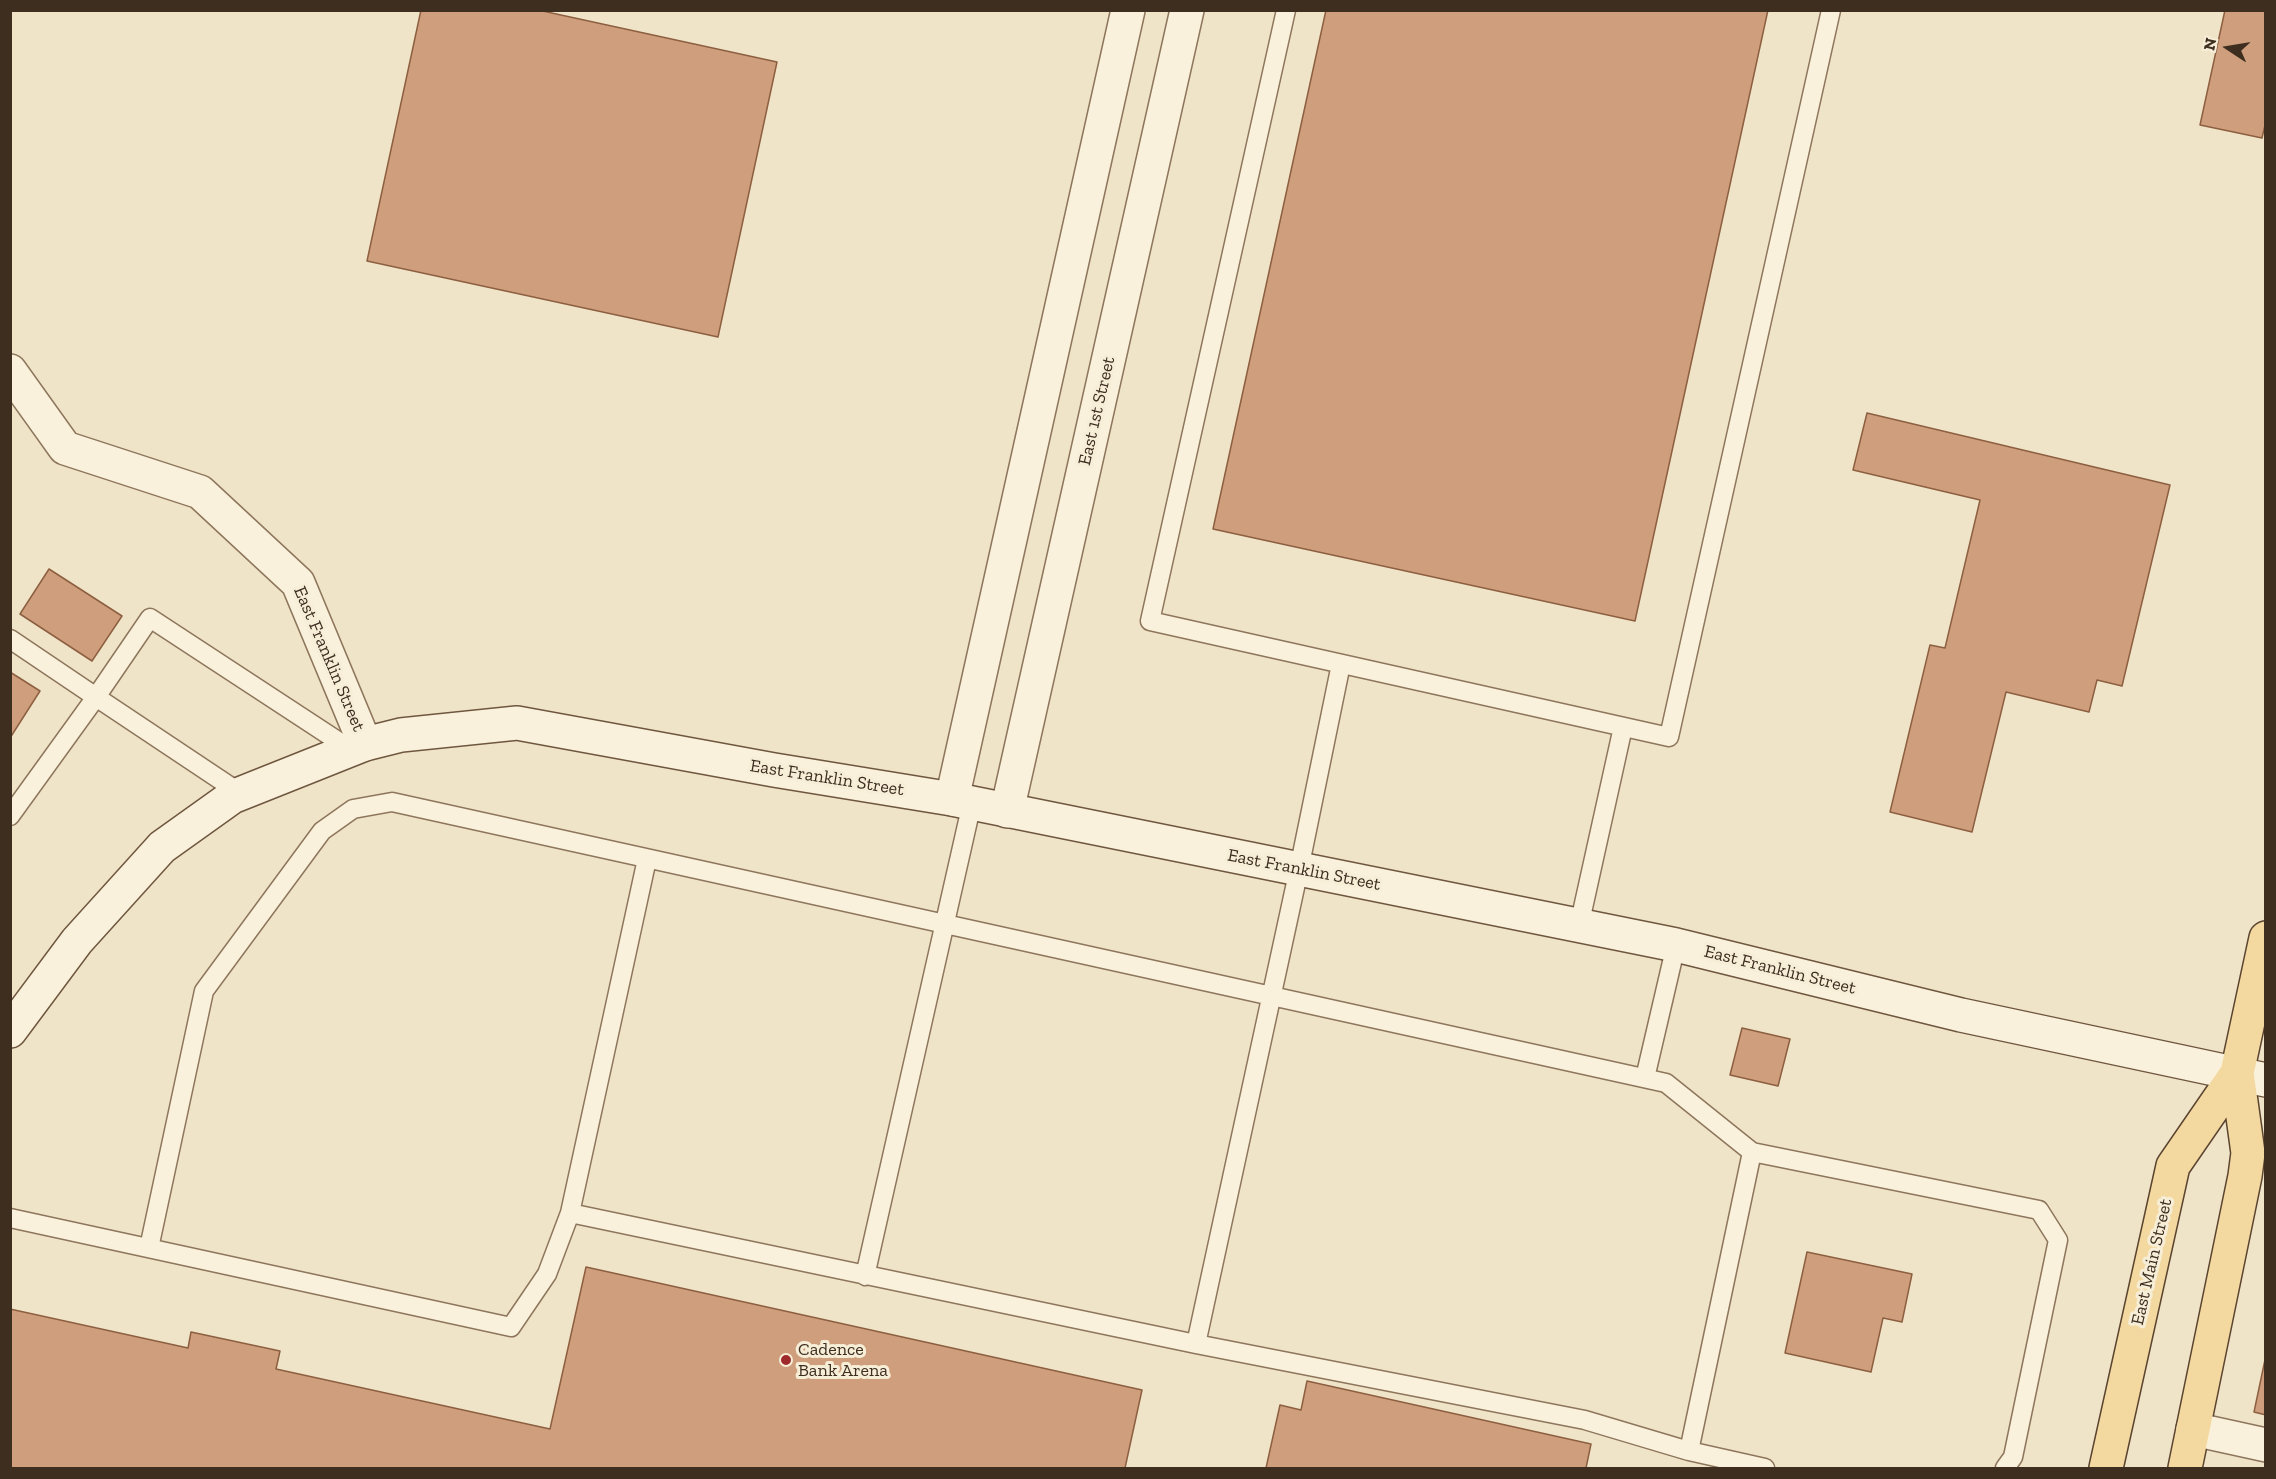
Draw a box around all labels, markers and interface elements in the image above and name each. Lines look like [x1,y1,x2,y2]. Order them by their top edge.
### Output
north arrow [2198,18,2258,78]
text: N [2199,36,2220,52]
street label: East 1st Street [1074,355,1120,467]
street label: East Franklin Street [289,583,369,735]
street label: East Franklin Street [748,755,906,801]
street label: East Franklin Street [1226,845,1382,895]
street label: East Franklin Street [1702,941,1858,999]
street label: East Main Street [2127,1197,2177,1327]
place label: Cadence Bank Arena [798,1339,888,1382]
marker: Cadence Bank Arena [779,1353,793,1367]

